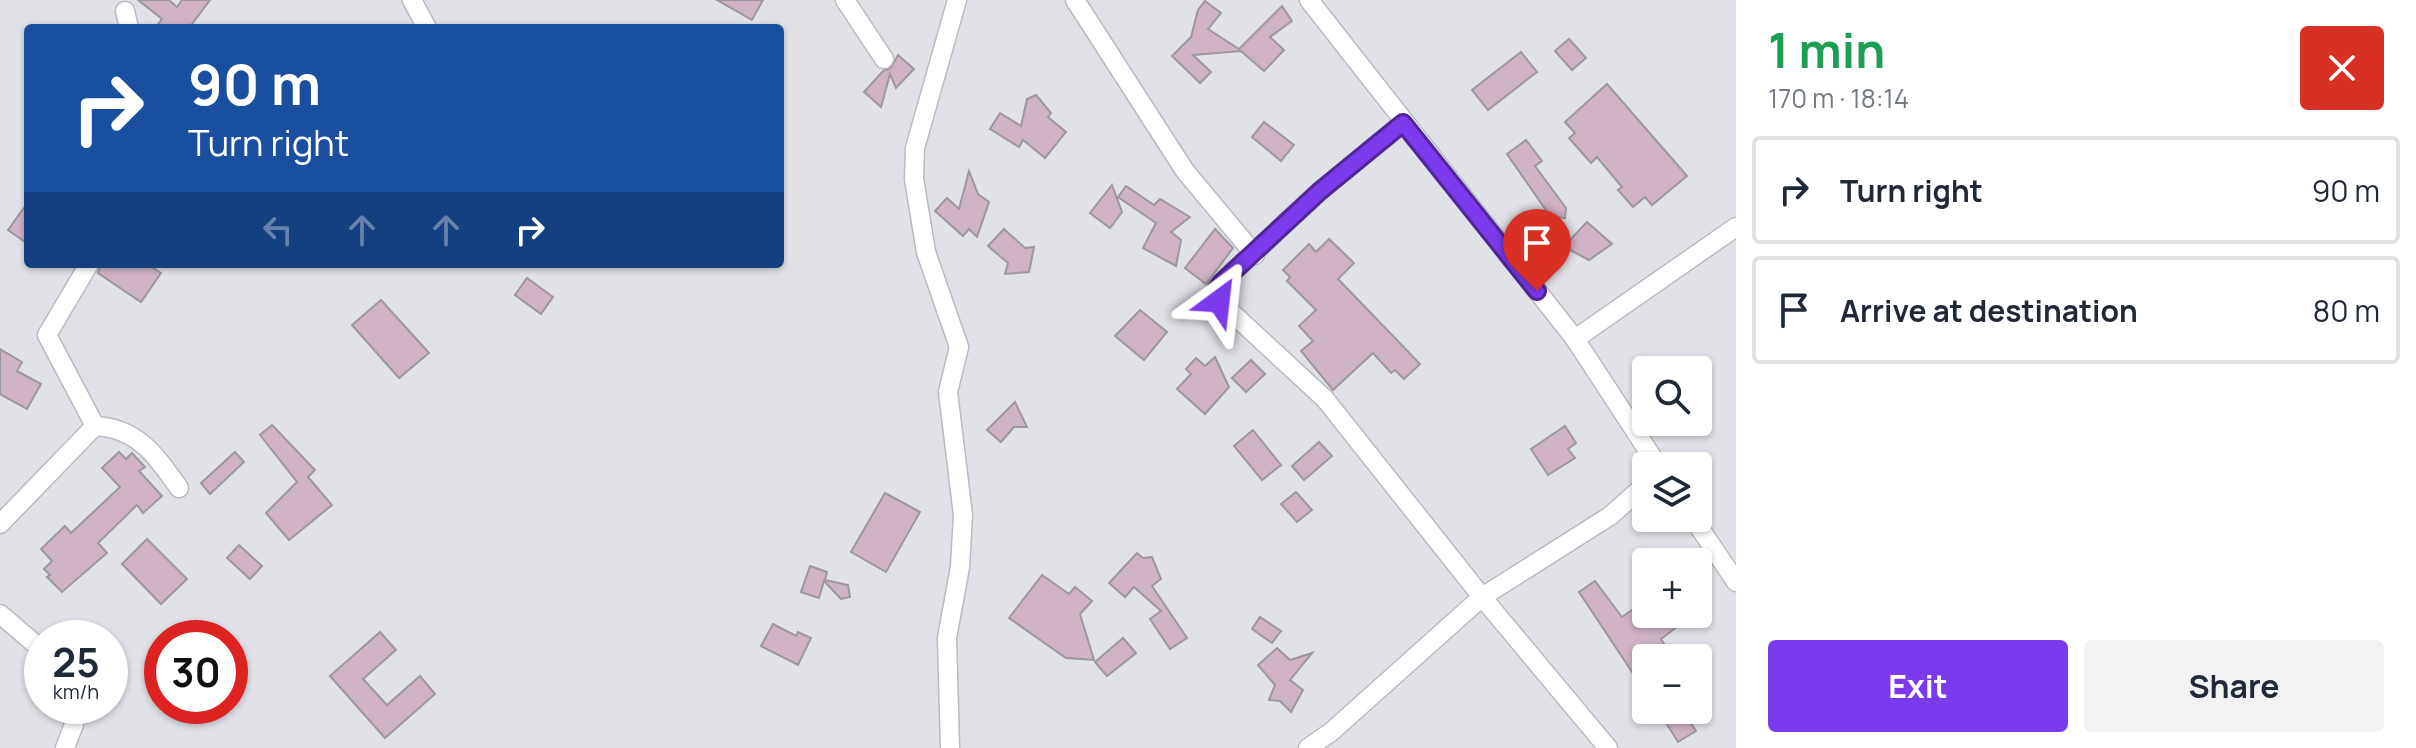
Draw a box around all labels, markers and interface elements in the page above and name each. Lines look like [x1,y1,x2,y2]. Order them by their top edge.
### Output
text: 1 min [1768,17,1885,82]
button: close [2300,26,2384,110]
text: 90 m [188,45,321,122]
icon: right [56,56,160,160]
text: 170 m · 18:14 [1768,80,1909,116]
text: Turn right [188,118,349,167]
icon: right [1772,168,1816,212]
text: Turn right [1840,170,1983,211]
text: 90 m [2312,170,2380,211]
icon: left [256,208,300,252]
icon: ahead [340,208,384,252]
icon: ahead [424,208,468,252]
icon: right [508,208,552,252]
pin [1503,209,1571,291]
icon: arrive [1515,221,1559,265]
position arrow [1177,259,1261,343]
icon: arrive [1772,288,1816,332]
text: Arrive at destination [1840,290,2138,331]
text: 80 m [2313,290,2380,331]
map controls [1632,356,1712,724]
button: search [1632,356,1712,436]
button: layers [1632,452,1712,532]
button: + [1632,548,1712,628]
speed limit sign: 30 [144,620,248,724]
text: 25 [52,634,100,689]
button: Exit [1768,640,2068,732]
button: Share [2084,640,2384,732]
button: − [1632,644,1712,724]
text: km/h [53,678,99,705]

